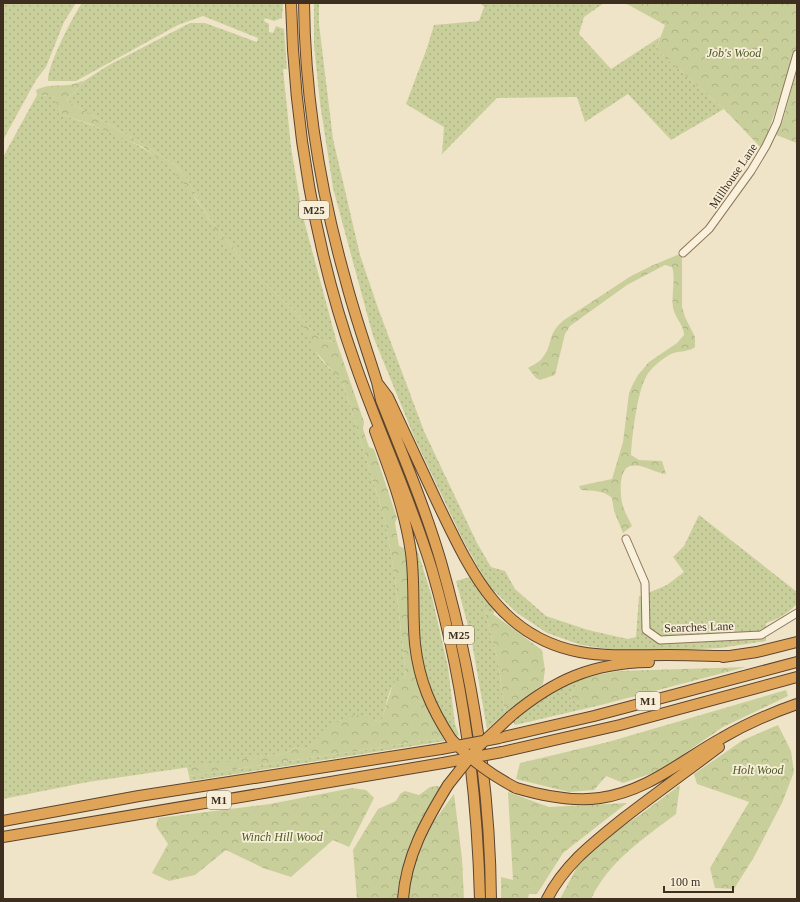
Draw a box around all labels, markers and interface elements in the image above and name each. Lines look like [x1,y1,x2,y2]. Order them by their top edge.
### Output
park label: Job's Wood [707,46,762,60]
street label: Millhouse Lane [706,141,760,211]
road number: M25 [299,201,329,219]
street label: Searches Lane [664,619,734,635]
road number: M25 [444,626,474,644]
road number: M1 [636,692,660,710]
park label: Holt Wood [731,763,785,777]
road number: M1 [207,791,231,809]
park label: Winch Hill Wood [241,830,324,844]
scale bar [664,868,733,894]
text: 100 m [670,875,701,889]

